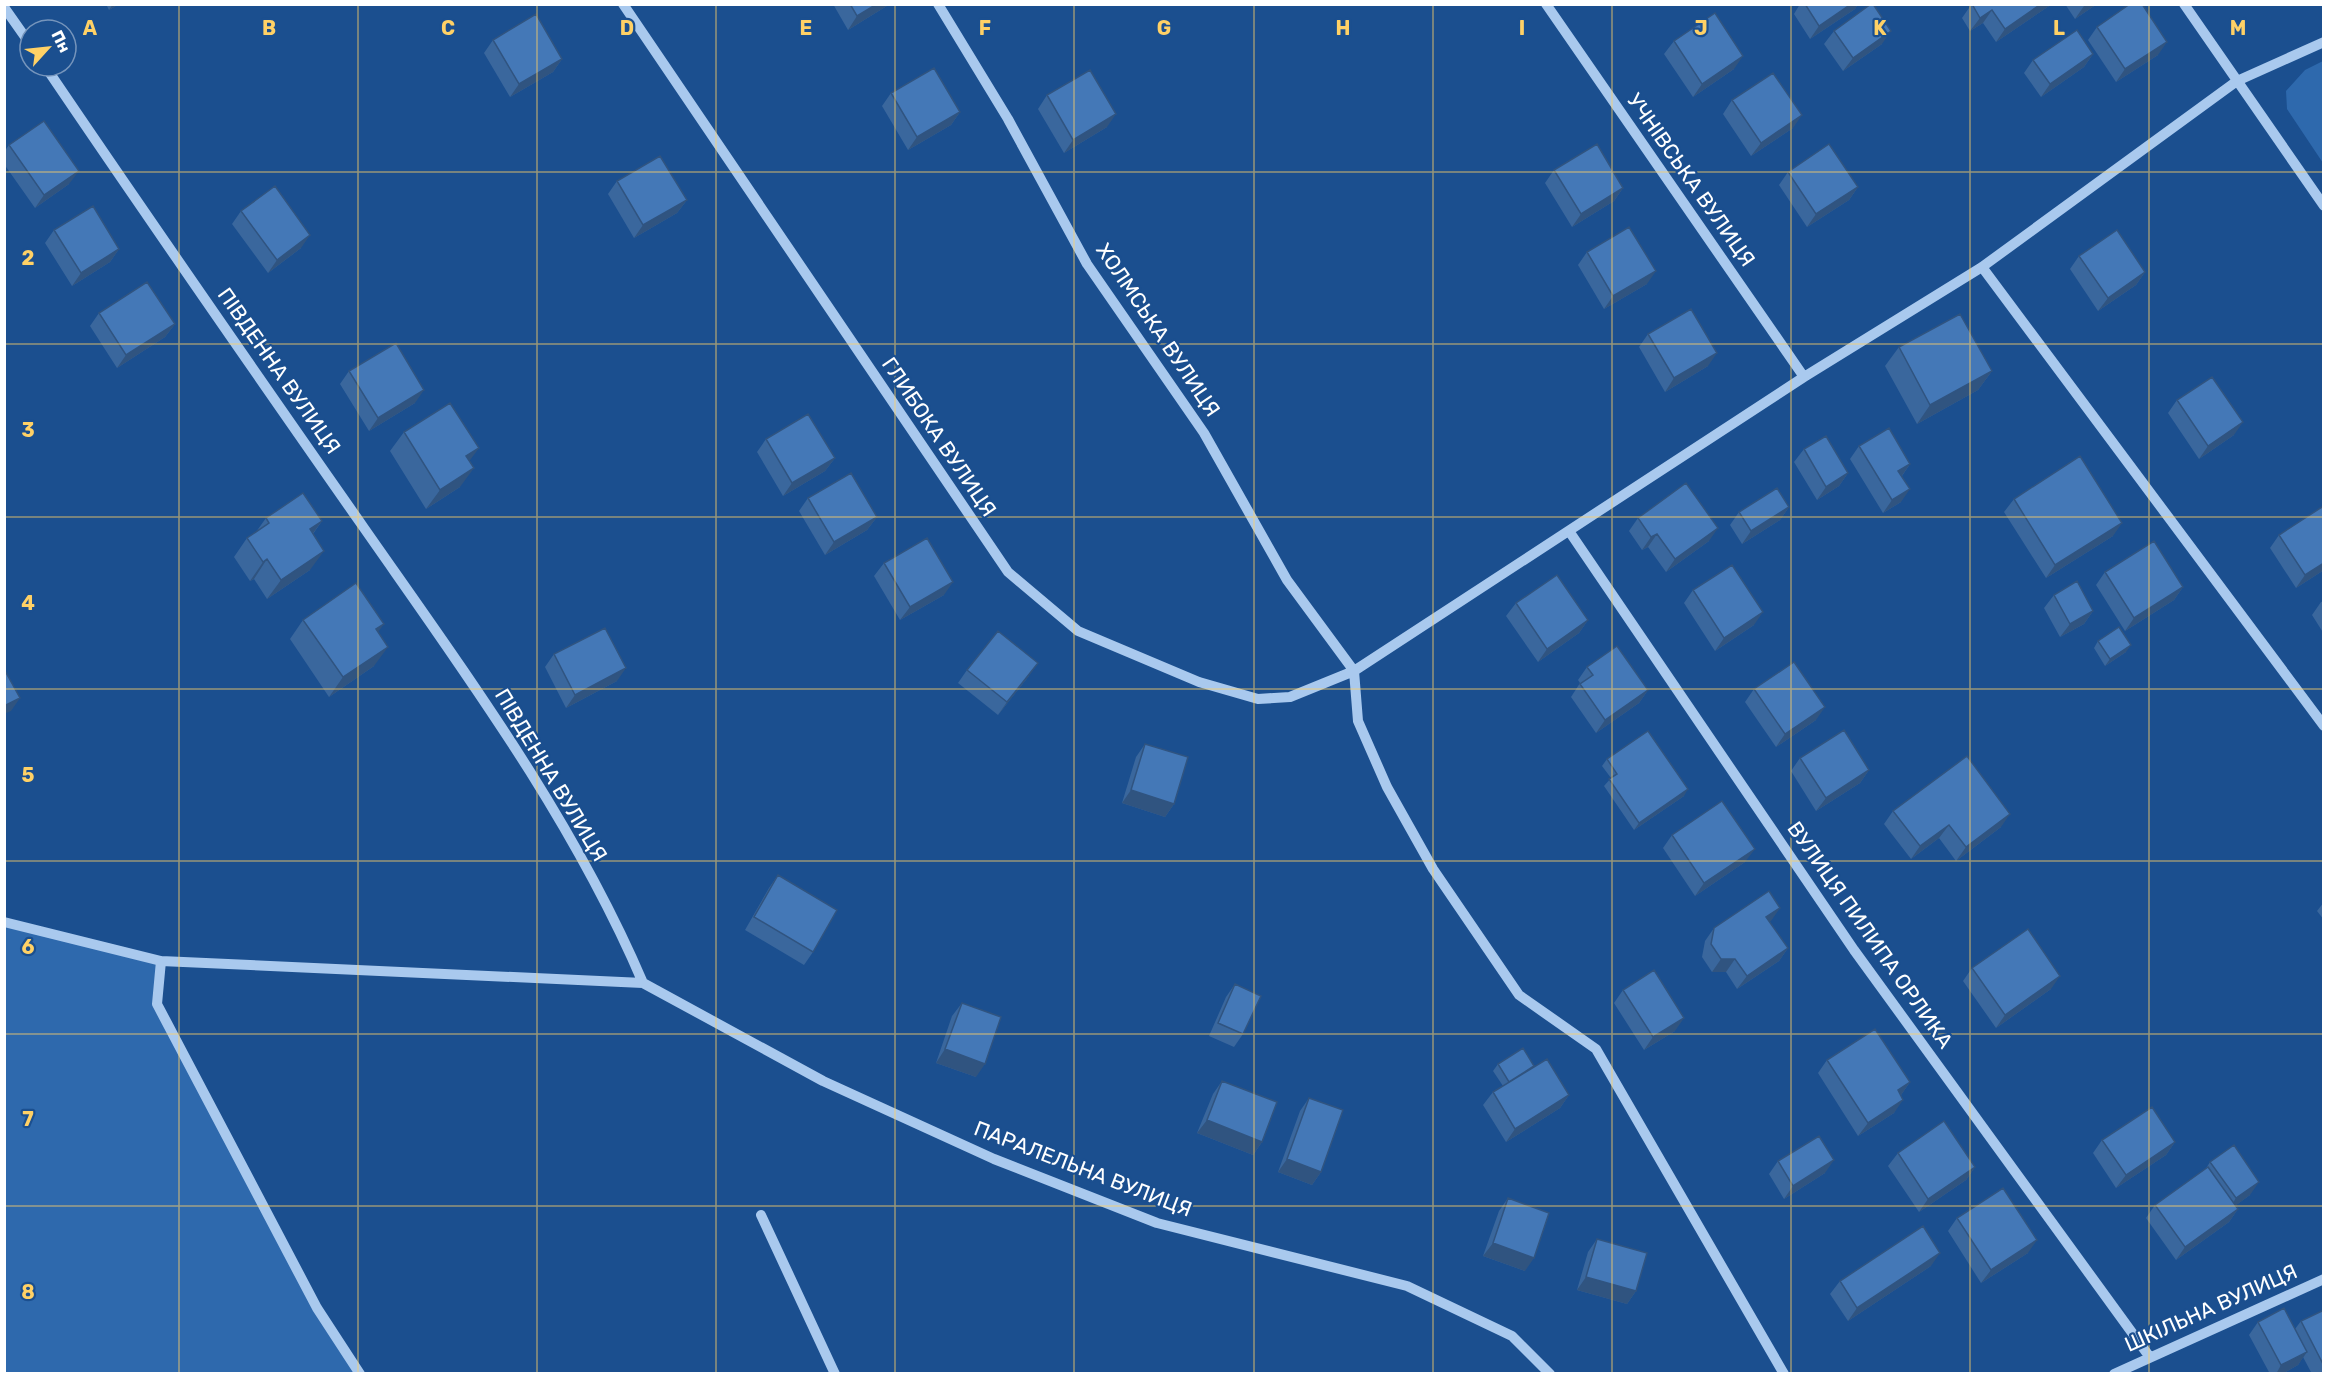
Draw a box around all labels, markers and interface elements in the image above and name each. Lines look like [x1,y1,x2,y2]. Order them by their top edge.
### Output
text: A [83,16,98,40]
text: B [262,16,276,40]
text: C [441,16,455,40]
text: D [620,16,634,40]
text: E [800,16,812,40]
text: F [979,16,991,40]
text: G [1157,16,1171,40]
text: H [1336,16,1350,40]
text: I [1519,16,1525,40]
text: J [1694,16,1708,40]
text: K [1873,16,1887,40]
text: L [2053,16,2065,40]
text: M [2230,16,2246,40]
north arrow [18,18,78,78]
text: Пн [47,27,74,56]
street label: УЧНІВСЬКА ВУЛИЦЯ [1622,88,1761,271]
street label: ХОЛМСЬКА ВУЛИЦЯ [1091,238,1226,421]
text: 2 [22,246,35,270]
street label: ПІВДЕННА ВУЛИЦЯ [213,283,346,459]
street label: ГЛИБОКА ВУЛИЦЯ [877,352,1002,521]
text: 3 [21,418,35,442]
text: 4 [21,591,35,615]
street label: ПІВДЕННА ВУЛИЦЯ [490,684,613,866]
text: 5 [22,763,35,787]
street label: ВУЛИЦЯ ПИЛИПА ОРЛИКА [1782,816,1958,1053]
text: 6 [21,935,35,959]
text: 7 [22,1107,34,1131]
street label: ПАРАЛЕЛЬНА ВУЛИЦЯ [971,1115,1196,1222]
street label: ШКІЛЬНА ВУЛИЦЯ [2121,1258,2301,1357]
text: 8 [21,1280,35,1304]

